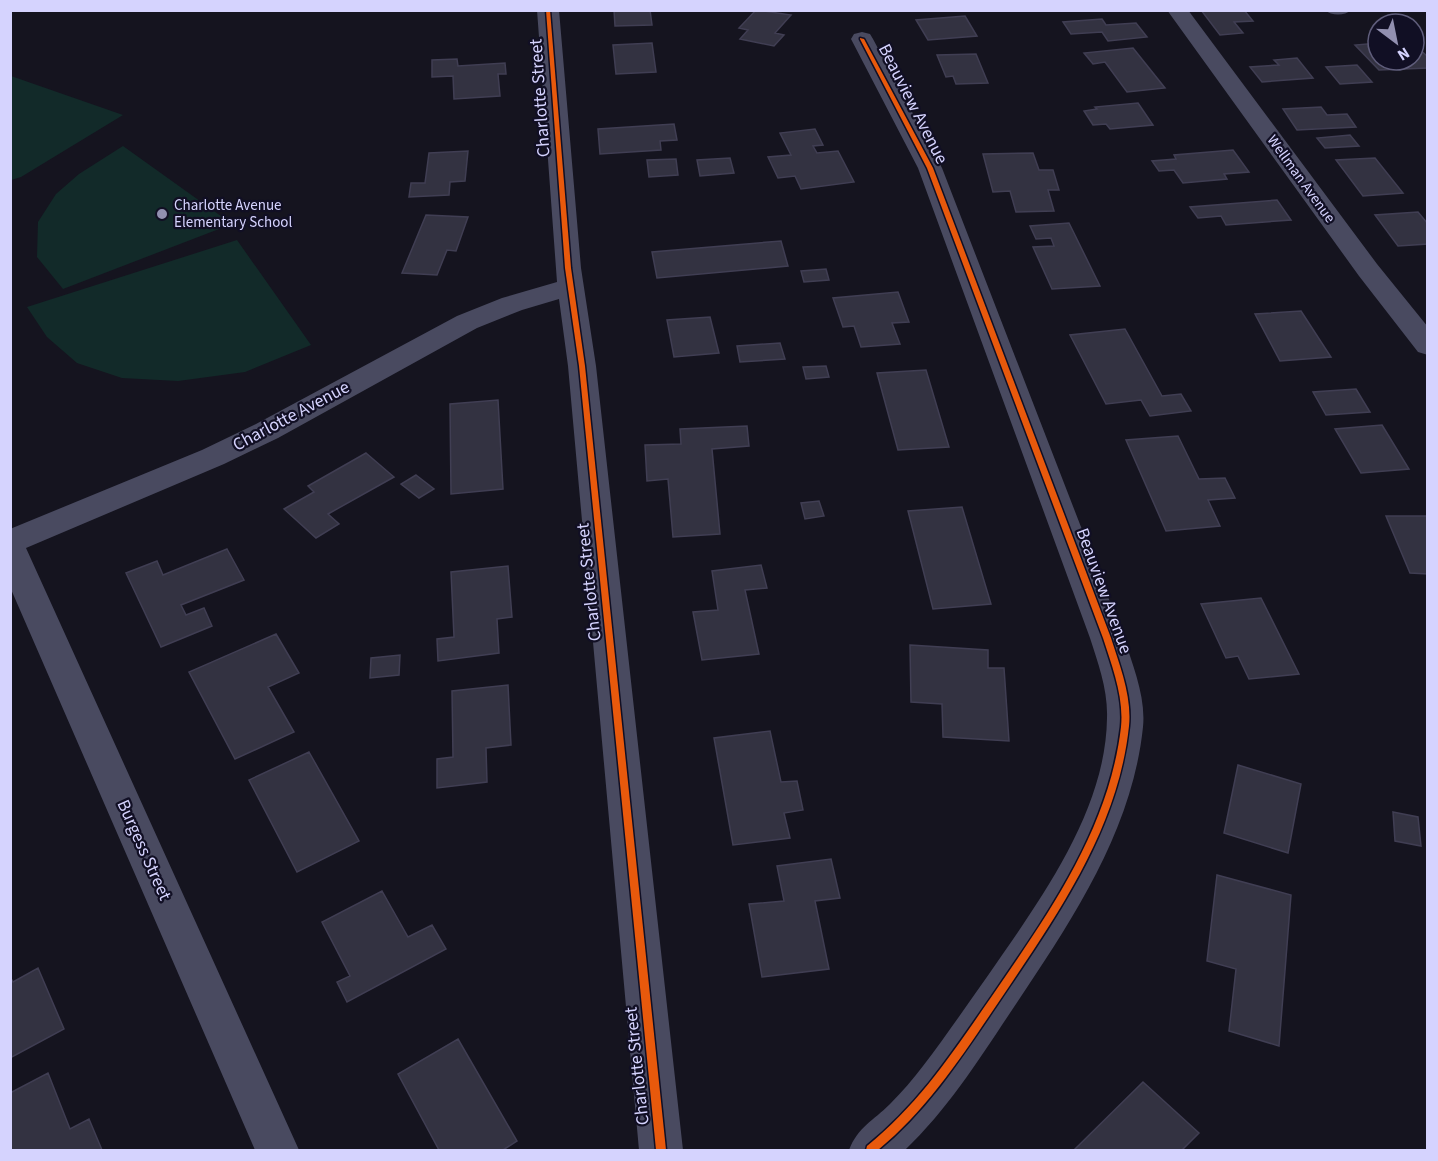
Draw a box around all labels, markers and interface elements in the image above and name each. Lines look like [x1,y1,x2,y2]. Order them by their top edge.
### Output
north arrow [1366,12,1426,72]
street label: Charlotte Street [523,38,557,158]
street label: Beauview Avenue [872,40,954,169]
text: N [1393,42,1414,66]
street label: Wellman Avenue [1262,131,1340,227]
place label: Charlotte Avenue Elementary School [174,195,292,233]
marker: Charlotte Avenue Elementary School [155,207,169,221]
street label: Charlotte Avenue [228,375,354,457]
street label: Charlotte Street [570,522,608,642]
street label: Beauview Avenue [1070,525,1138,657]
street label: Burgess Street [111,796,177,904]
street label: Charlotte Street [618,1006,656,1126]

